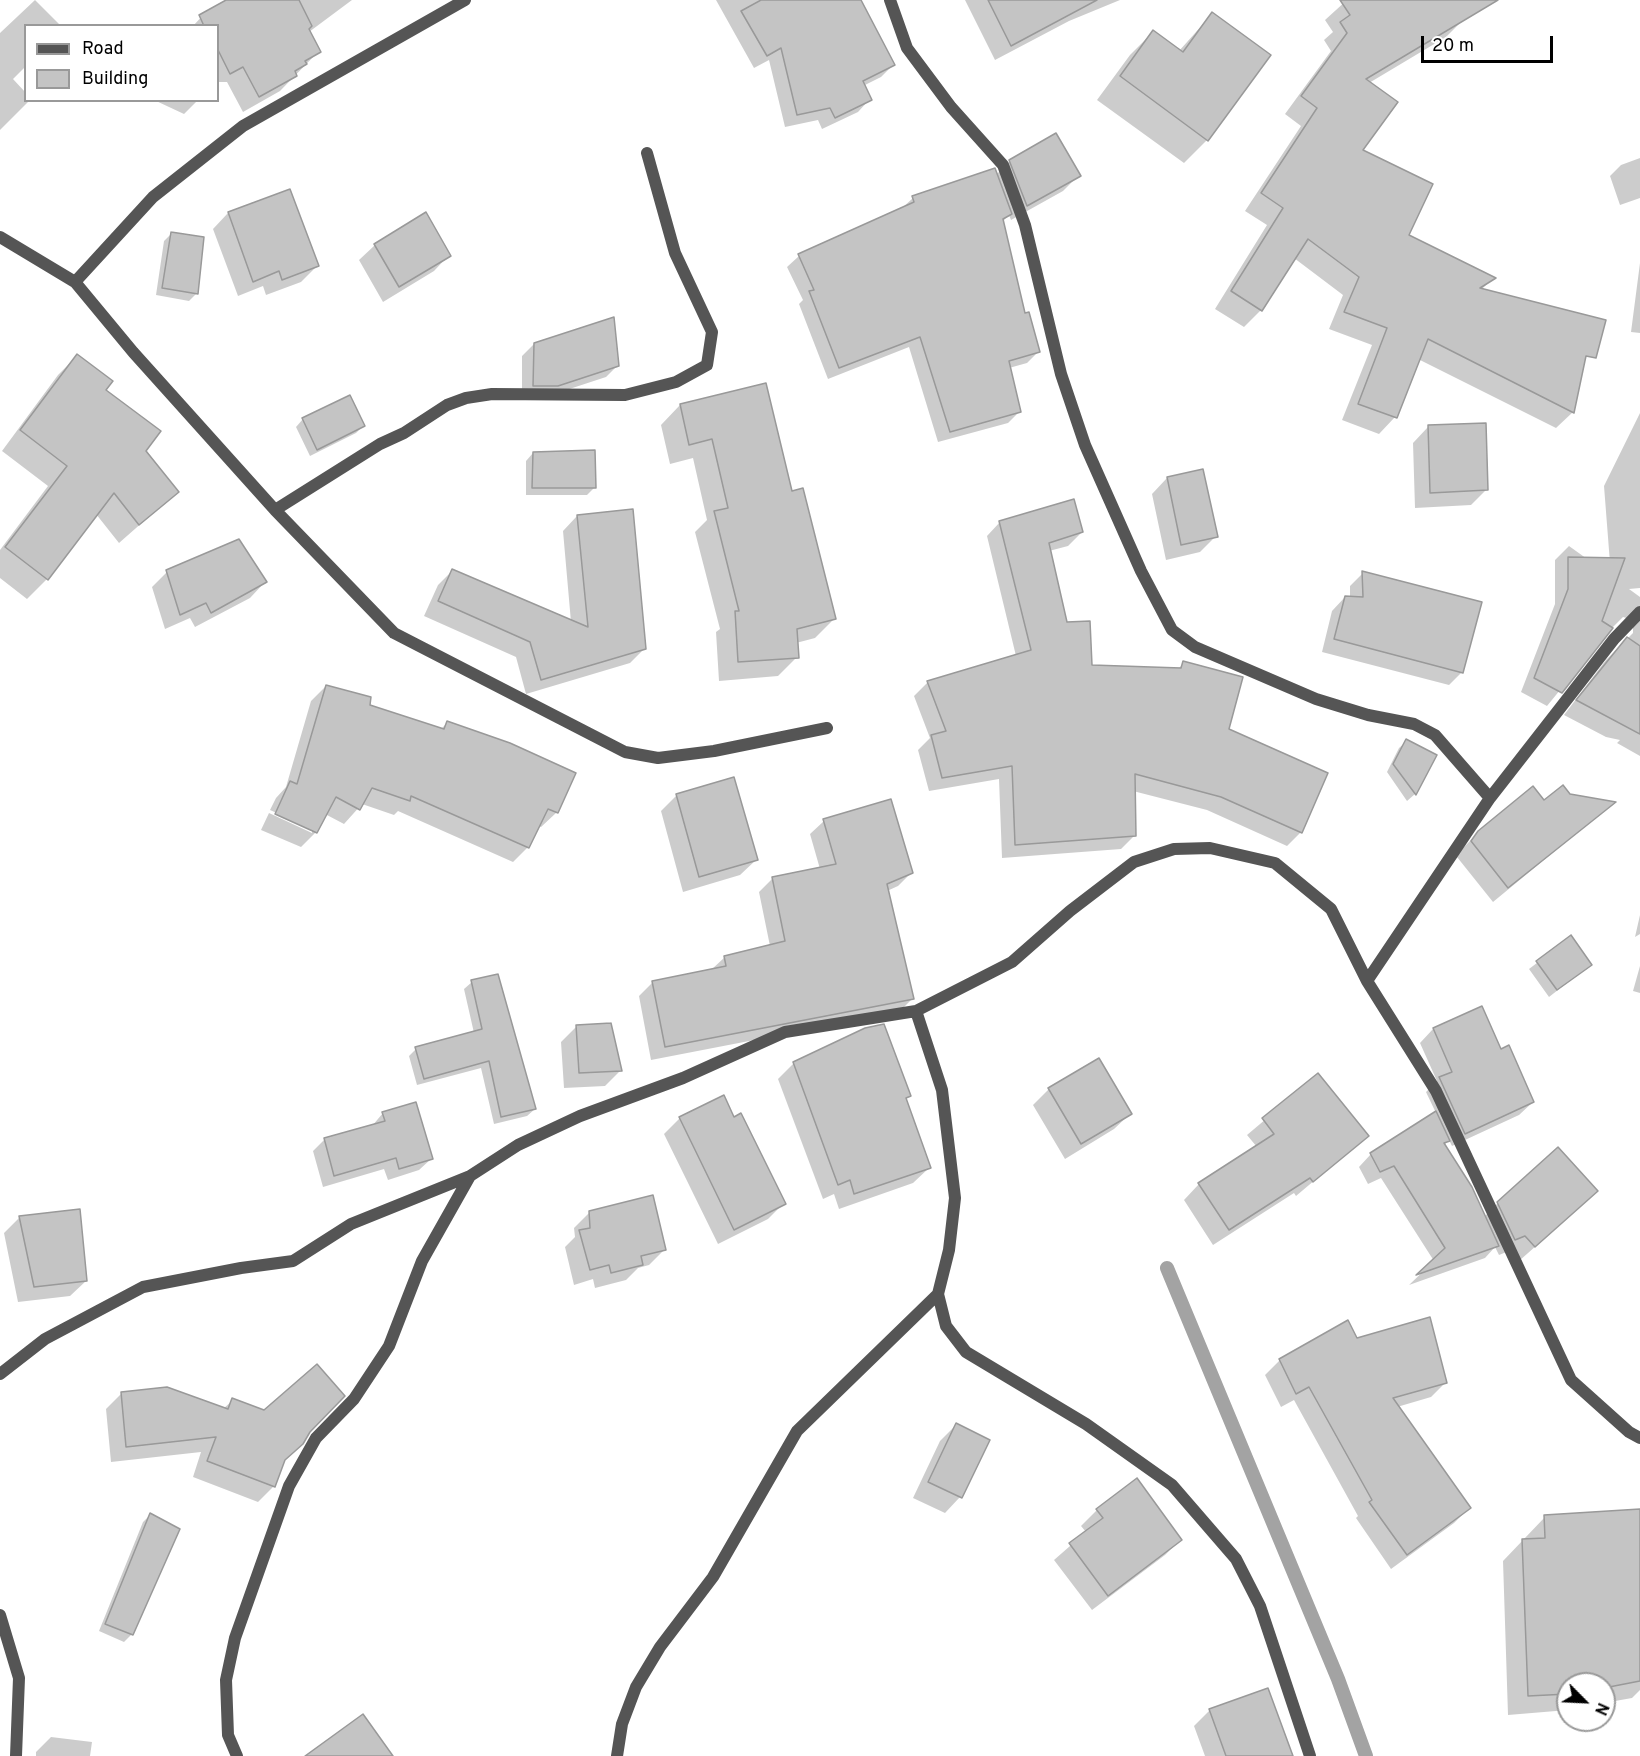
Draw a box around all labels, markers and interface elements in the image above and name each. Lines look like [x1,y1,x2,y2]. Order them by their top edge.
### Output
legend [24,24,219,102]
scale bar [1424,24,1556,62]
text: 20 m [1432,35,1474,58]
text: Road [82,38,124,61]
text: Building [82,68,148,91]
north arrow [1556,1672,1616,1732]
text: N [1589,1699,1612,1718]

